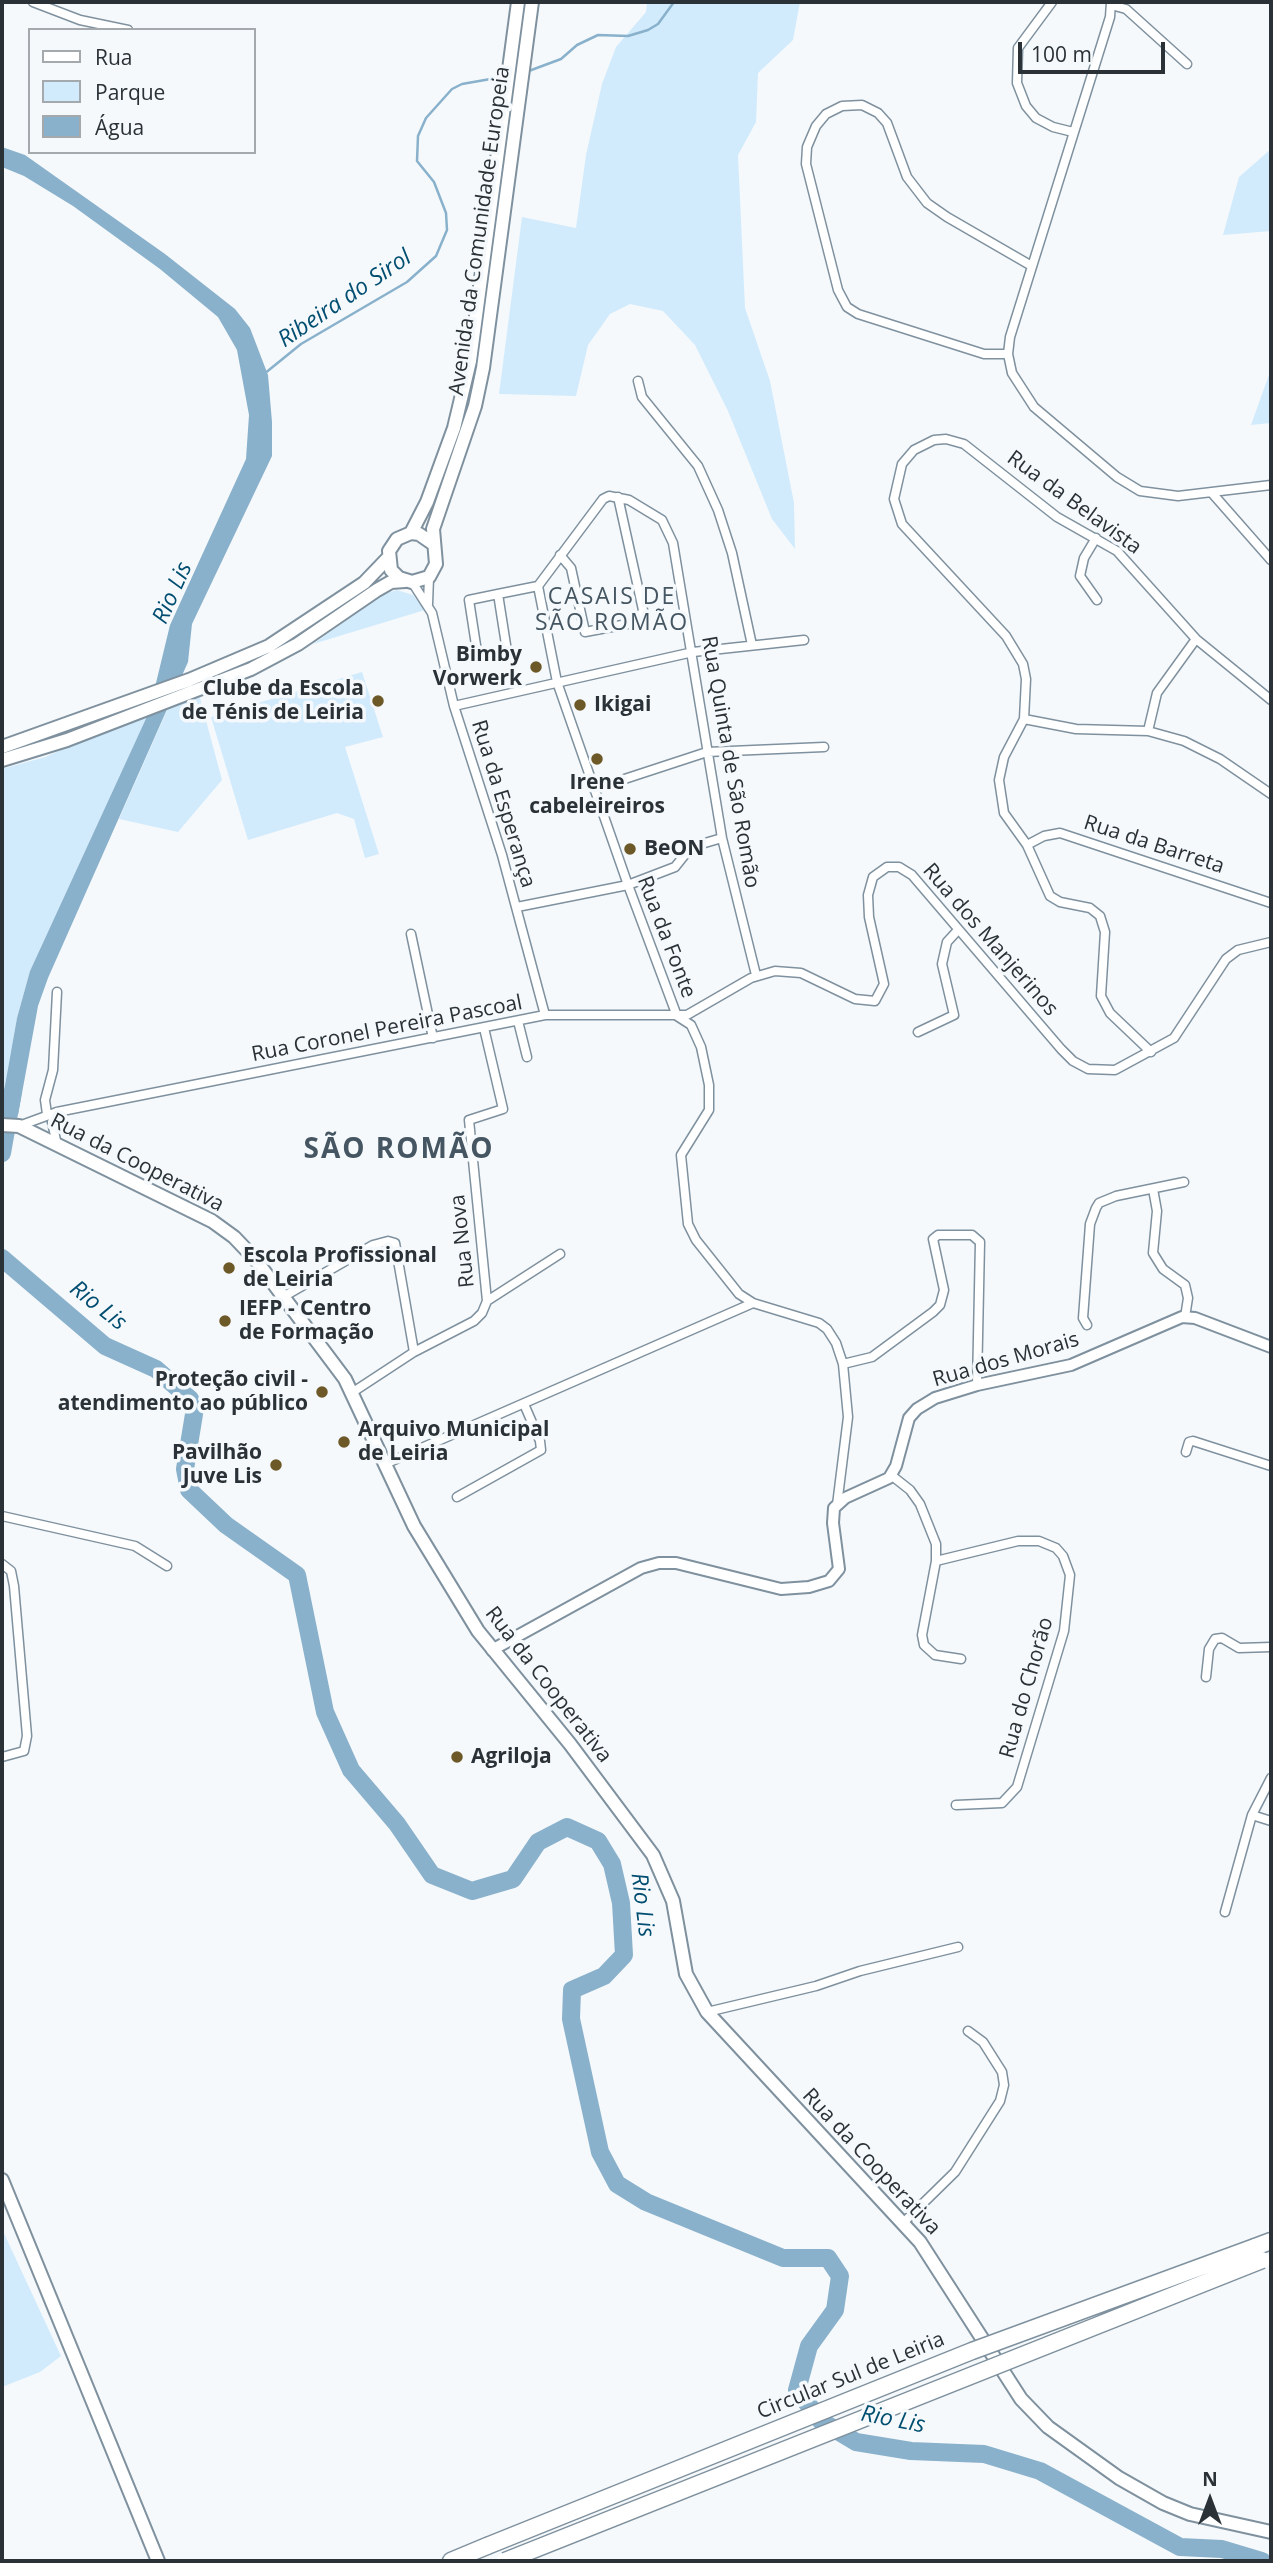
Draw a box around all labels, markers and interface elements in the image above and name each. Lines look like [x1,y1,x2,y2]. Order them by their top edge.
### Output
legend [28,28,256,154]
scale bar [1021,28,1168,72]
text: 100 m [1031,40,1092,68]
text: Rua [95,43,133,71]
street label: Avenida da Comunidade Europeia [444,65,516,397]
text: Parque [95,78,165,106]
text: Água [95,113,144,141]
water label: Ribeira do Sirol [273,244,417,354]
street label: Rua da Belavista [1002,446,1146,560]
water label: Rio Lis [147,558,199,628]
district label: CASAIS DE SÃO ROMÃO [536,583,688,637]
street label: Rua Quinta de São Romão [695,634,765,890]
place label: Bimby Vorwerk [433,642,522,692]
marker: Bimby Vorwerk [528,659,544,675]
place label: Clube da Escola de Ténis de Leiria [182,676,364,726]
place label: Ikigai [594,692,651,718]
marker: Clube da Escola de Ténis de Leiria [370,693,386,709]
marker: Ikigai [572,697,588,713]
street label: Rua da Esperança [465,717,541,891]
marker: Irene cabeleireiros [589,751,605,767]
place label: Irene cabeleireiros [529,770,665,820]
street label: Rua da Barreta [1081,810,1227,880]
place label: BeON [644,836,704,862]
marker: BeON [622,841,638,857]
street label: Rua dos Manjerinos [917,859,1063,1021]
street label: Rua da Fonte [631,872,701,1002]
street label: Rua Coronel Pereira Pascoal [250,990,524,1068]
street label: Rua da Cooperativa [46,1108,228,1218]
district label: SÃO ROMÃO [305,1133,493,1167]
street label: Rua Nova [446,1193,480,1289]
place label: Escola Profissional de Leiria [243,1243,437,1293]
marker: Escola Profissional de Leiria [221,1260,237,1276]
water label: Rio Lis [64,1275,132,1337]
place label: IEFP - Centro de Formação [239,1296,374,1346]
marker: IEFP - Centro de Formação [217,1313,233,1329]
street label: Rua dos Morais [930,1327,1082,1393]
place label: Proteção civil - atendimento ao público [58,1367,308,1417]
marker: Proteção civil - atendimento ao público [314,1384,330,1400]
place label: Arquivo Municipal de Leiria [358,1417,549,1467]
marker: Arquivo Municipal de Leiria [336,1434,352,1450]
place label: Pavilhão Juve Lis [172,1440,262,1490]
marker: Pavilhão Juve Lis [268,1457,284,1473]
street label: Rua da Cooperativa [479,1602,617,1768]
street label: Rua do Chorão [995,1615,1059,1761]
place label: Agriloja [471,1744,552,1770]
marker: Agriloja [449,1749,465,1765]
water label: Rio Lis [624,1871,660,1939]
street label: Rua da Cooperativa [797,2083,945,2241]
street label: Circular Sul de Leiria [754,2327,948,2425]
water label: Rio Lis [859,2400,927,2440]
north arrow [1175,2465,1245,2535]
text: N [1202,2466,1218,2492]

